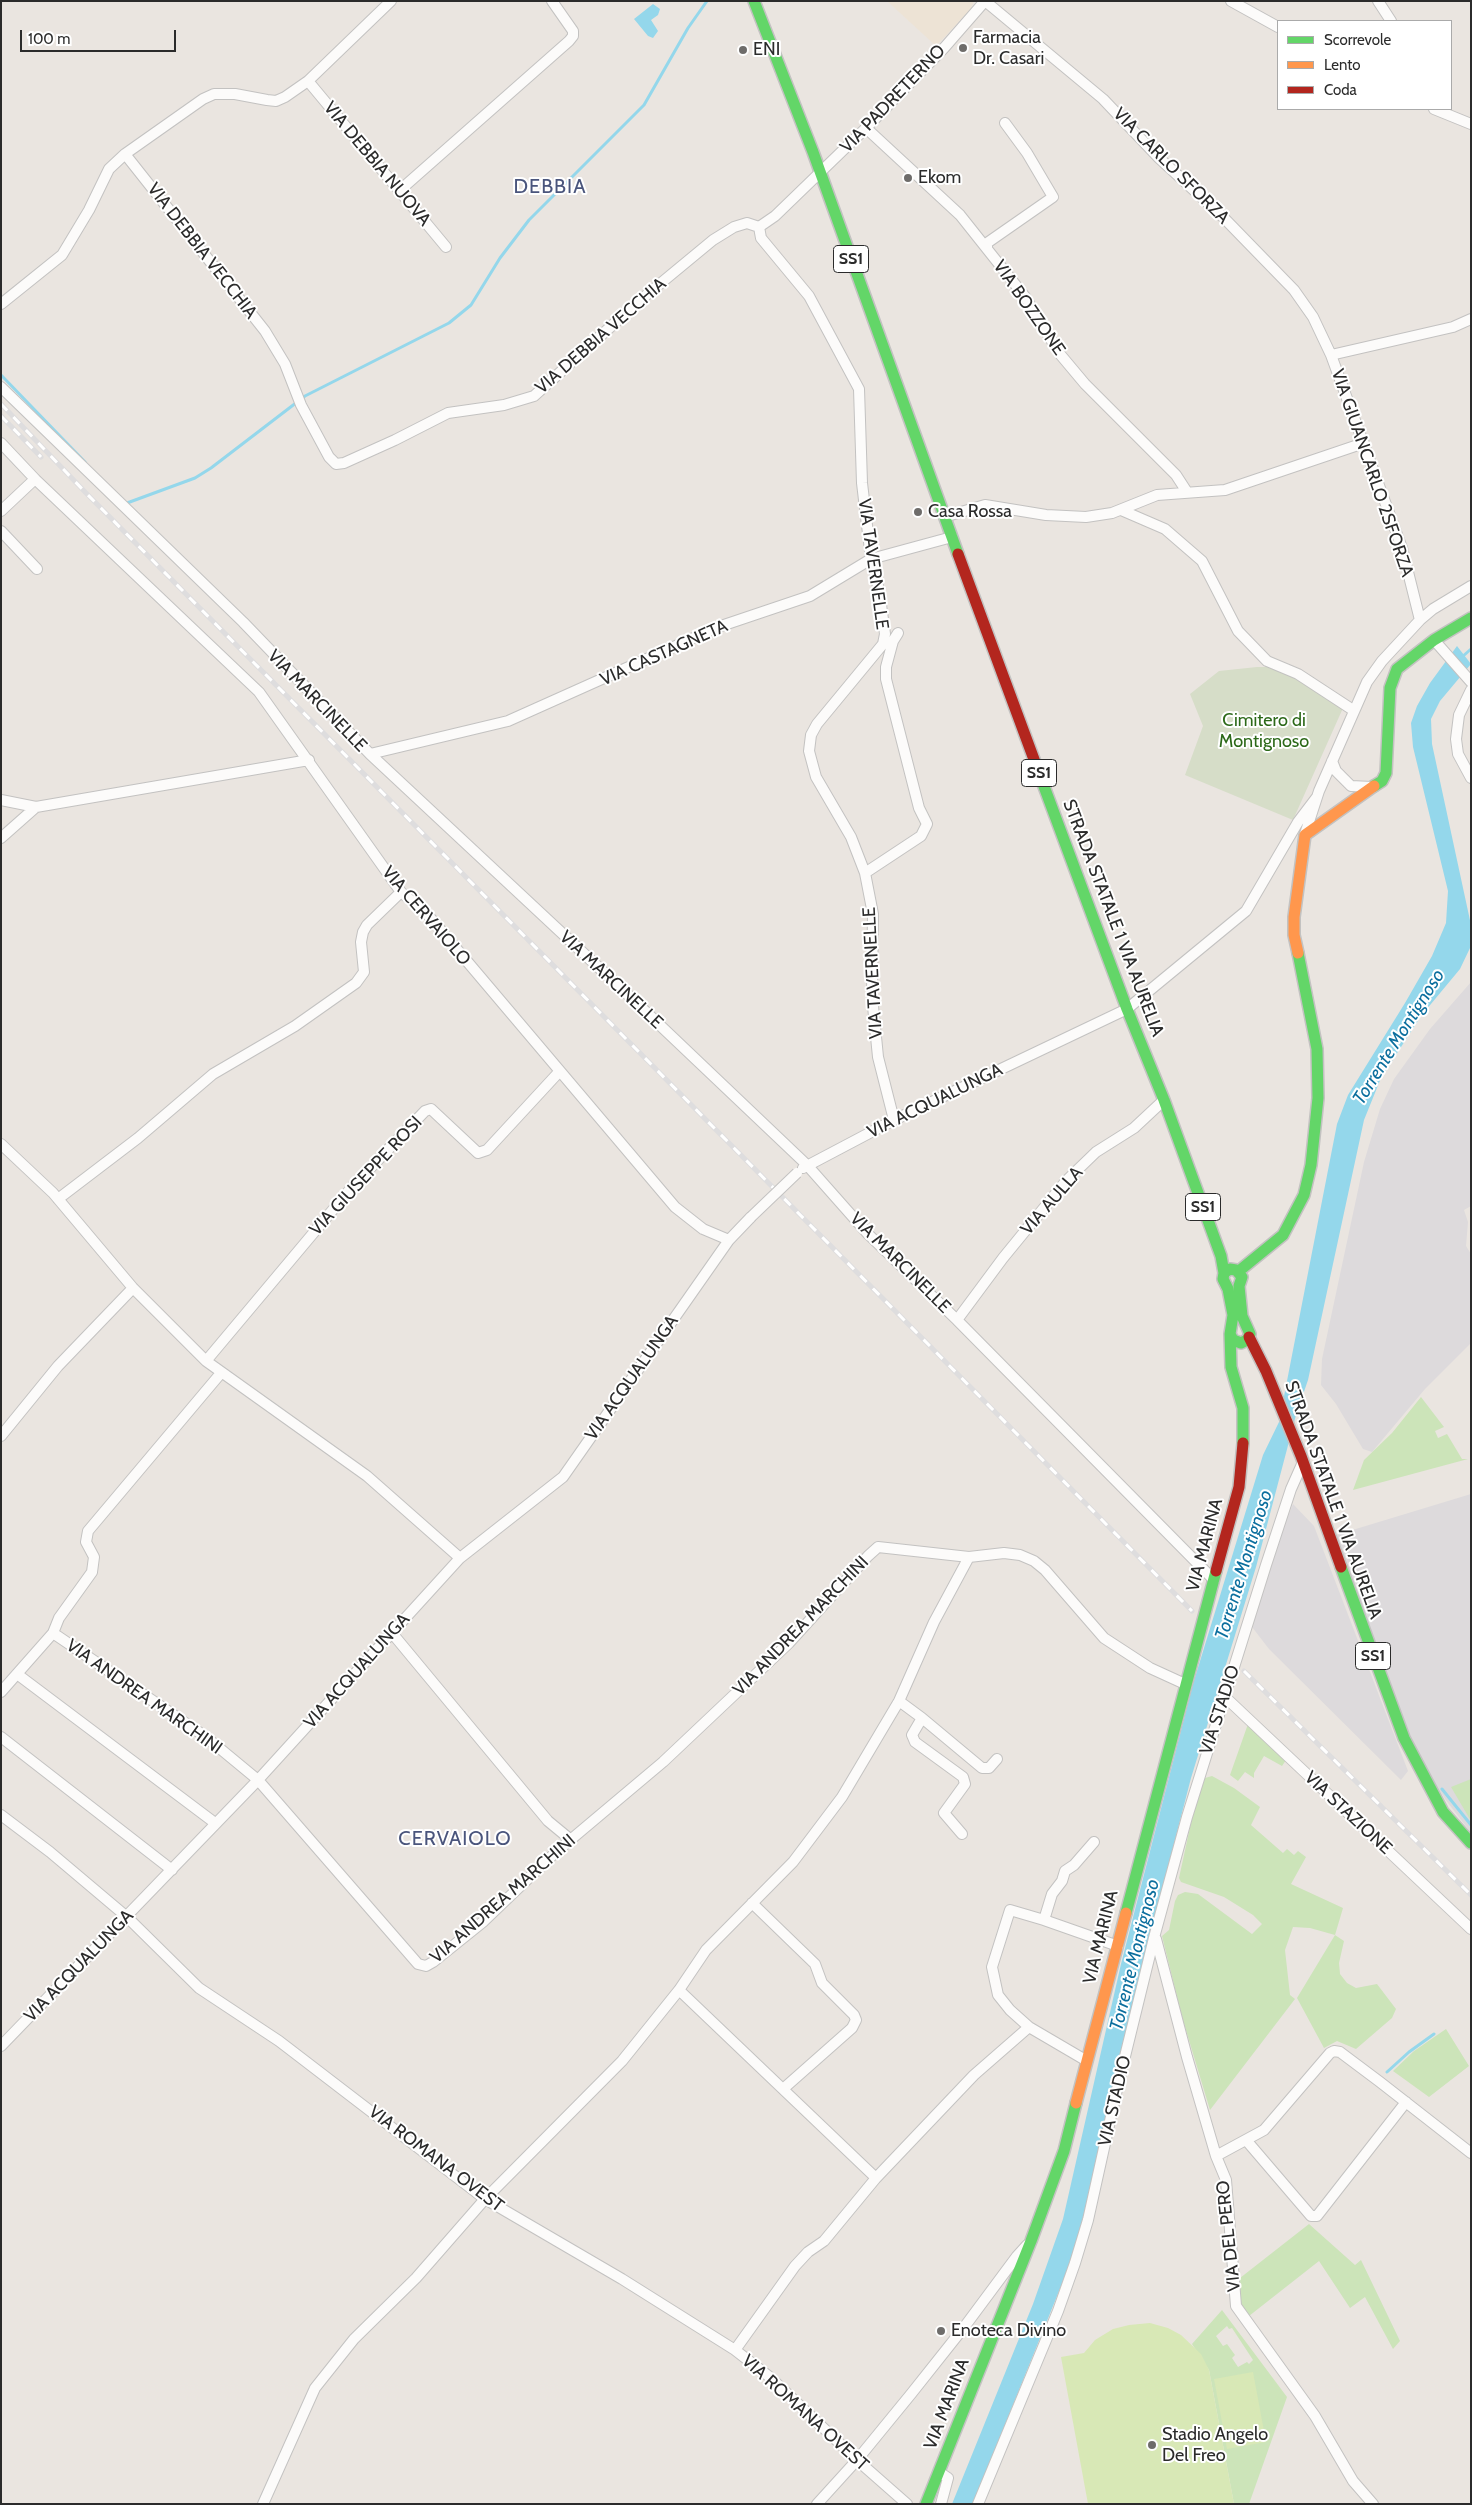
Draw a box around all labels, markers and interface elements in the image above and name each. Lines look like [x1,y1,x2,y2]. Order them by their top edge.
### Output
scale bar [22,20,179,52]
legend [1277,20,1452,110]
place label: Farmacia Dr. Casari [973,27,1044,70]
text: 100 m [28,30,70,48]
text: Scorrevole [1324,31,1391,49]
place label: ENI [753,39,780,61]
street label: VIA PADRETERNO [836,40,950,158]
marker: Farmacia Dr. Casari [957,42,969,54]
marker: ENI [737,44,749,56]
text: Lento [1324,56,1361,74]
text: Coda [1324,81,1357,99]
street label: VIA DEBBIA NUOVA [319,97,435,231]
street label: VIA CARLO SFORZA [1108,103,1234,229]
place label: Ekom [918,167,961,189]
marker: Ekom [902,172,914,184]
district label: DEBBIA [513,175,587,199]
street label: VIA DEBBIA VECCHIA [142,179,262,323]
road number: SS1 [834,245,868,272]
street label: VIA BOZZONE [988,256,1070,360]
street label: VIA DEBBIA VECCHIA [531,273,671,399]
street label: VIA GIUANCARLO 2SFORZA [1326,366,1418,580]
street label: VIA TAVERNELLE [853,497,893,631]
place label: Casa Rossa [928,501,1012,523]
marker: Casa Rossa [912,506,924,518]
street label: VIA CASTAGNETA [597,615,731,691]
street label: VIA MARCINELLE [263,645,371,757]
park label: Cimitero di Montignoso [1219,710,1309,752]
road number: SS1 [1022,760,1056,786]
street label: STRADA STATALE 1 VIA AURELIA [1058,796,1168,1040]
street label: VIA CERVAIOLO [377,862,475,970]
street label: VIA TAVERNELLE [859,907,887,1039]
street label: VIA MARCINELLE [555,927,667,1033]
water label: Torrente Montignoso [1348,965,1450,1109]
street label: VIA ACQUALUNGA [864,1059,1006,1143]
street label: VIA GIUSEPPE ROSI [305,1112,427,1240]
street label: VIA AULLA [1016,1162,1088,1240]
road number: SS1 [1186,1194,1220,1220]
street label: VIA MARCINELLE [845,1208,955,1318]
street label: VIA ACQUALUNGA [581,1311,683,1445]
street label: STRADA STATALE 1 VIA AURELIA [1280,1378,1386,1622]
water label: Torrente Montignoso [1210,1487,1278,1643]
street label: VIA MARINA [1182,1496,1228,1594]
street label: VIA ANDREA MARCHINI [729,1552,873,1700]
street label: VIA ACQUALUNGA [300,1609,414,1733]
street label: VIA ANDREA MARCHINI [62,1635,226,1759]
road number: SS1 [1356,1642,1390,1670]
street label: VIA STADIO [1195,1663,1245,1757]
street label: VIA STAZIONE [1300,1767,1396,1859]
district label: CERVAIOLO [397,1827,513,1851]
street label: VIA ANDREA MARCHINI [426,1830,580,1968]
water label: Torrente Montignoso [1105,1877,1165,2033]
street label: VIA MARINA [1079,1888,1123,1986]
street label: VIA ACQUALUNGA [20,1905,138,2027]
street label: VIA STADIO [1094,2054,1136,2148]
street label: VIA ROMANA OVEST [364,2101,508,2217]
street label: VIA DEL PERO [1212,2179,1246,2293]
place label: Enoteca Divino [951,2320,1066,2342]
marker: Enoteca Divino [935,2325,947,2337]
street label: VIA ROMANA OVEST [737,2350,873,2476]
street label: VIA MARINA [920,2355,974,2453]
place label: Stadio Angelo Del Freo [1162,2424,1268,2466]
marker: Stadio Angelo Del Freo [1146,2439,1158,2451]

